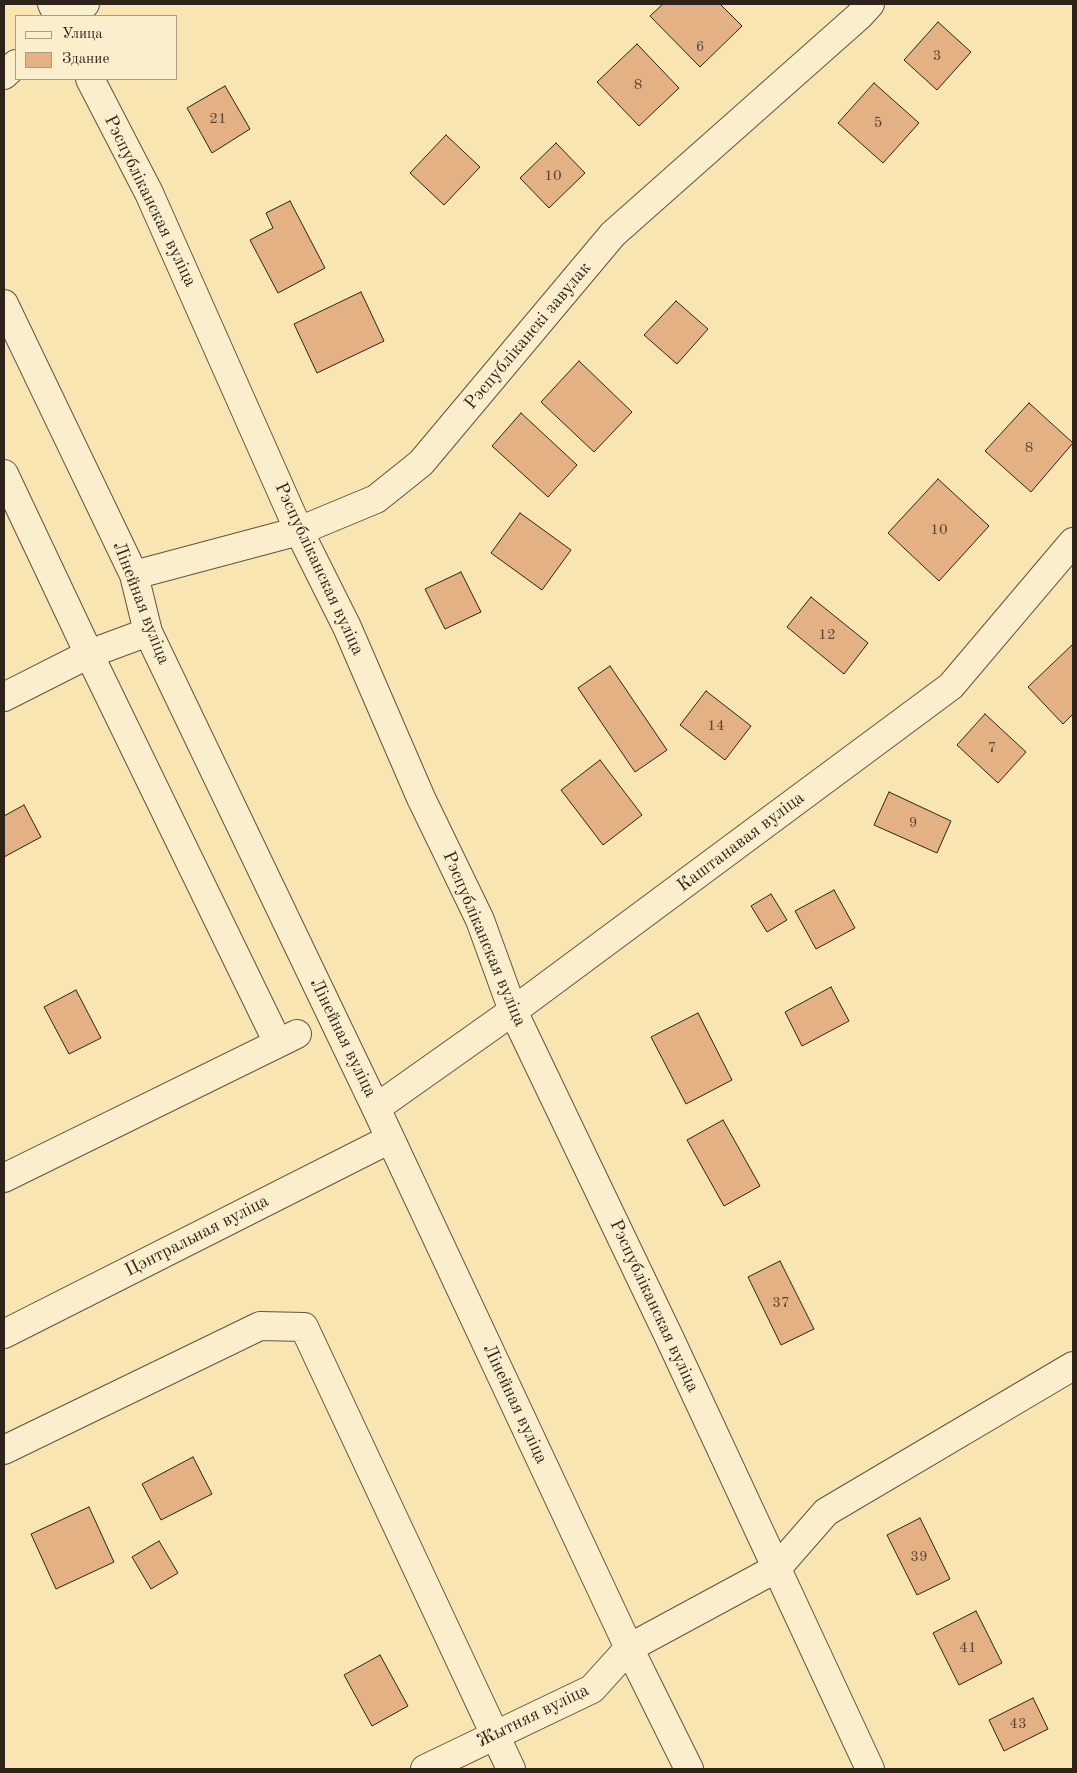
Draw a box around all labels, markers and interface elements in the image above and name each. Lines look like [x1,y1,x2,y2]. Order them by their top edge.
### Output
legend [15,15,178,80]
text: Улица [62,27,103,42]
house number: 6 [696,38,704,56]
house number: 3 [933,47,941,65]
text: Здание [62,52,109,67]
house number: 8 [634,76,642,94]
house number: 21 [209,110,227,128]
street label: Рэспубліканская вуліца [99,112,201,290]
house number: 5 [874,114,882,132]
house number: 10 [544,167,562,185]
street label: Рэспубліканскі завулак [460,258,596,414]
house number: 8 [1025,439,1033,457]
street label: Рэспубліканская вуліца [269,479,369,659]
house number: 10 [930,521,948,539]
street label: Лінейная вуліца [108,539,174,667]
house number: 12 [818,626,836,644]
house number: 14 [707,717,725,735]
house number: 7 [988,739,996,757]
street label: Каштанавая вуліца [673,787,809,897]
house number: 9 [909,814,917,832]
street label: Рэспубліканская вуліца [437,848,531,1030]
street label: Лінейная вуліца [305,975,381,1101]
street label: Цэнтральная вуліца [121,1190,273,1282]
street label: Рэспубліканская вуліца [604,1216,704,1396]
house number: 37 [772,1294,790,1312]
street label: Лінейная вуліца [478,1341,552,1467]
house number: 39 [910,1548,928,1566]
house number: 41 [959,1639,977,1657]
street label: Жытняя вуліца [473,1680,593,1752]
house number: 43 [1009,1715,1027,1733]

